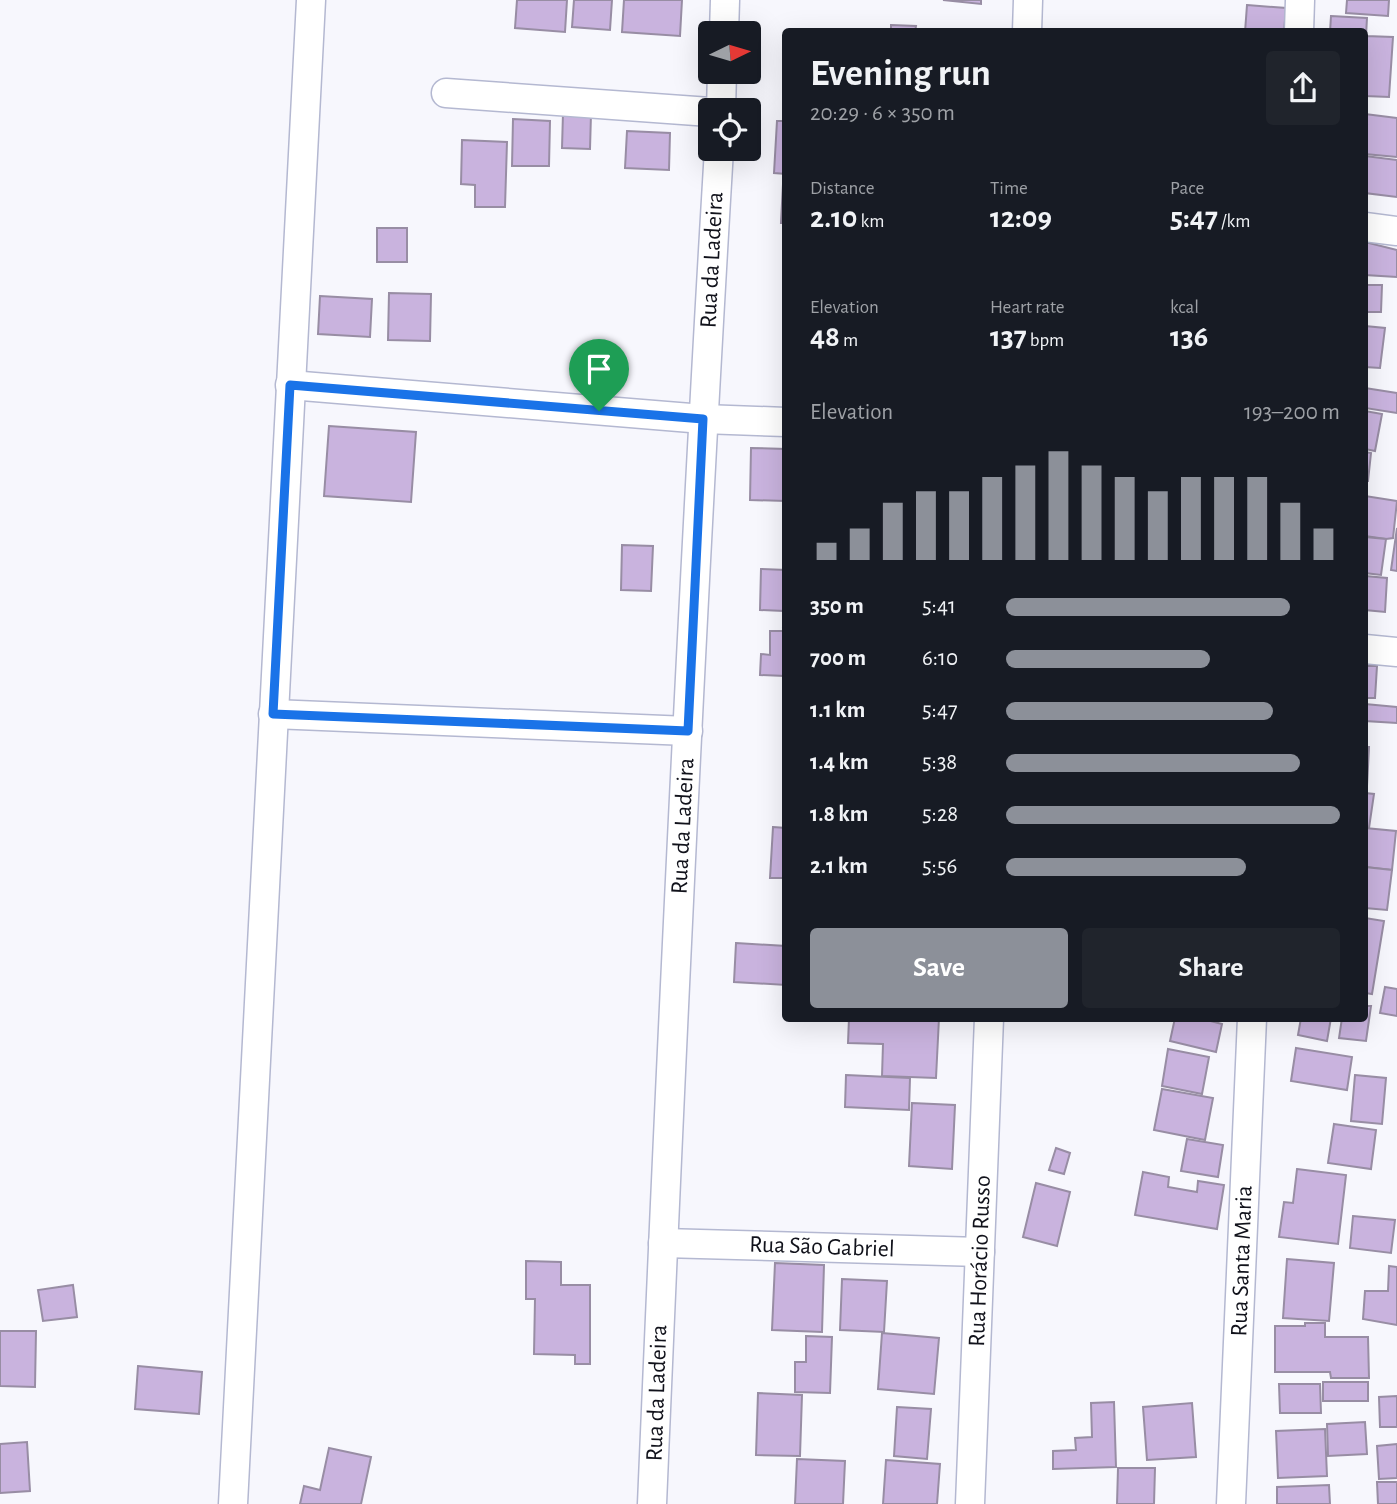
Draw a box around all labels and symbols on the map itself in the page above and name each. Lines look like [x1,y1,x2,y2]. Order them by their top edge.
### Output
north arrow [698,21,761,84]
street label: Rua da Ladeira [696,191,728,329]
pin [569,339,629,411]
street label: Rua da Ladeira [667,757,699,895]
street label: Rua Horácio Russo [965,1175,995,1347]
street label: Rua Santa Maria [1227,1185,1257,1337]
street label: Rua São Gabriel [749,1232,895,1262]
street label: Rua da Ladeira [643,1324,671,1462]

